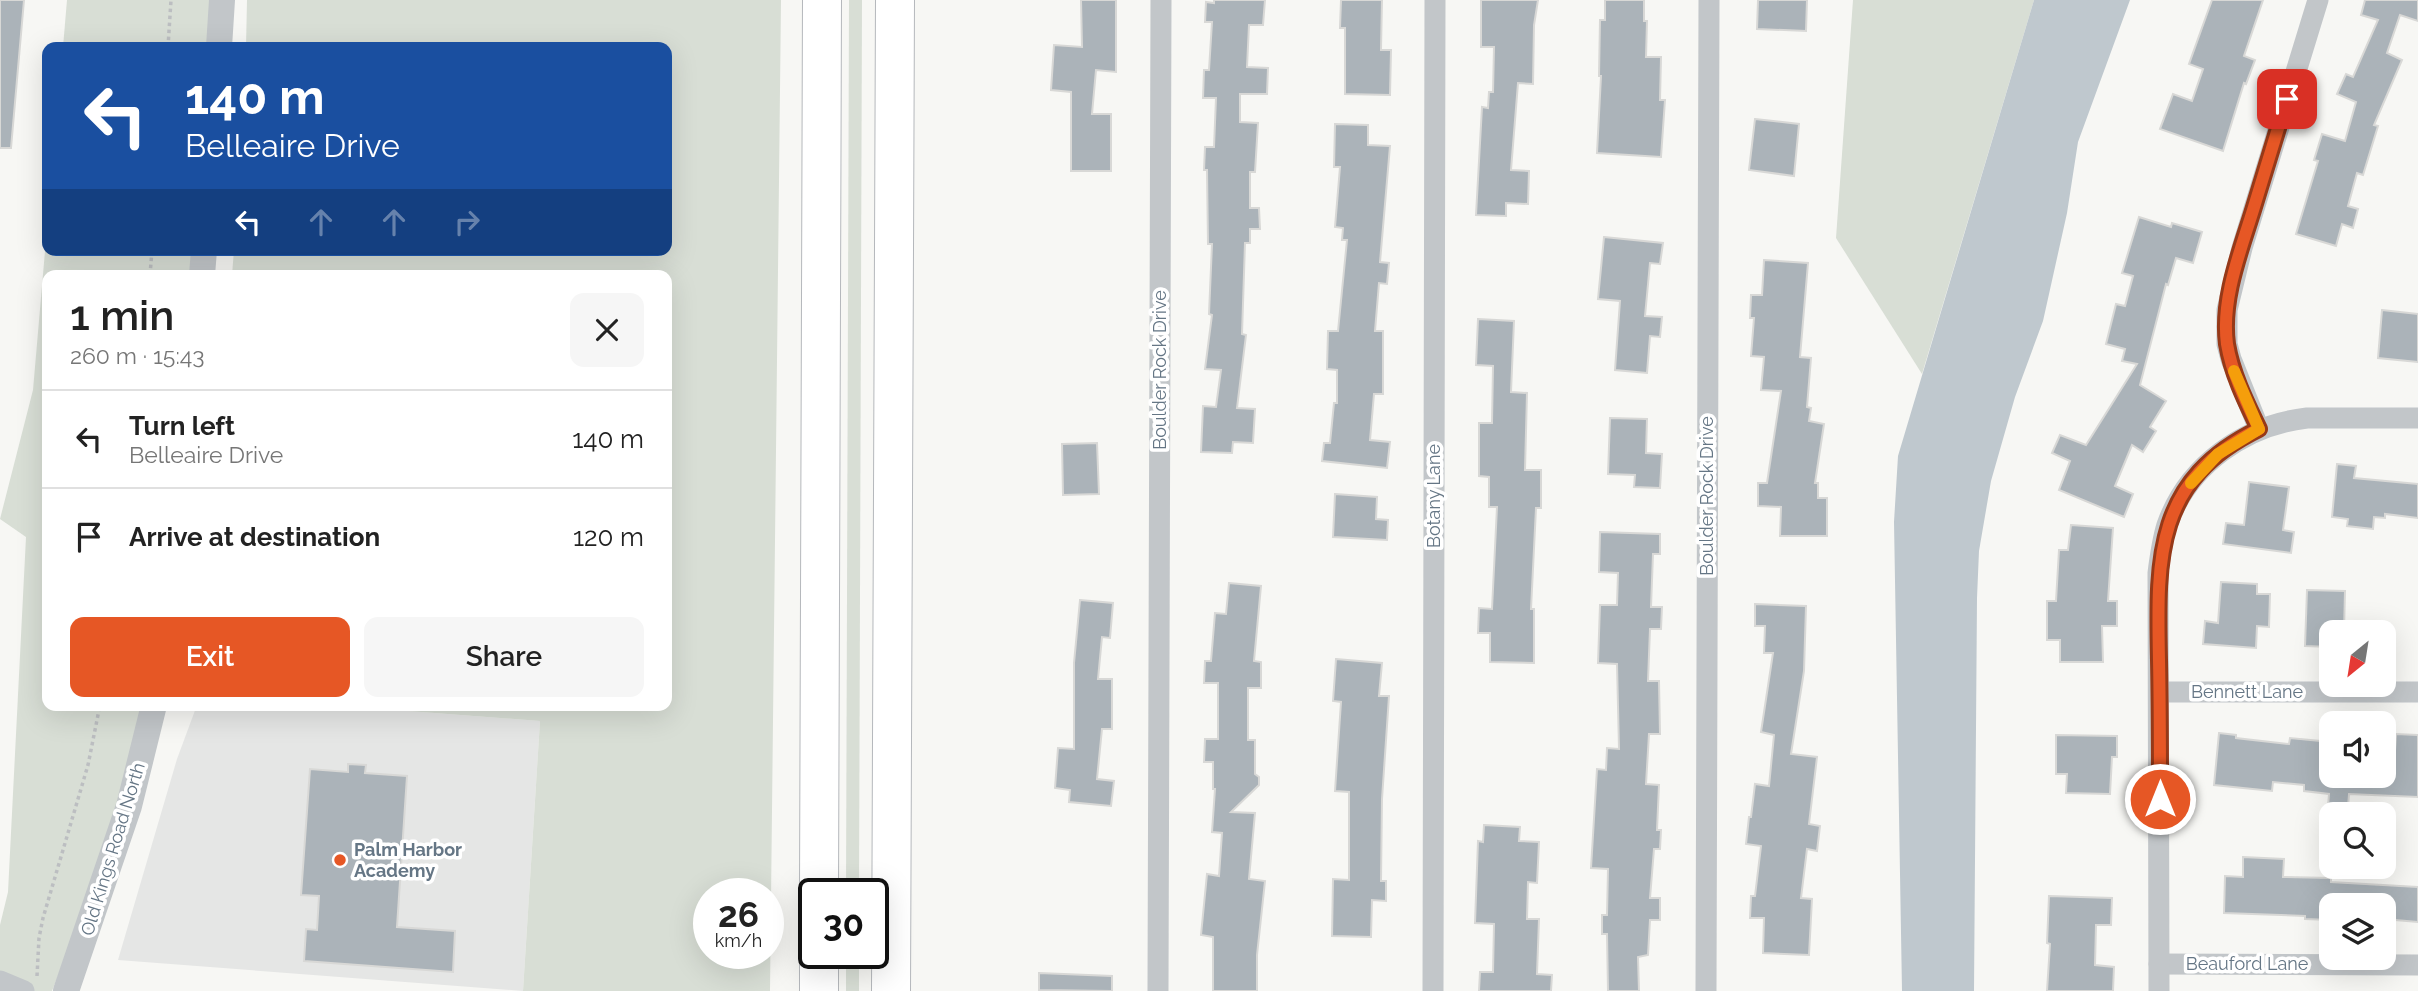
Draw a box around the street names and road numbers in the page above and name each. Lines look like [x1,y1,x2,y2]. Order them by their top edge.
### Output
street label: Boulder Rock Drive [1149,290,1170,450]
street label: Boulder Rock Drive [1696,416,1717,576]
street label: Botany Lane [1423,444,1444,548]
street label: Bennett Lane [2191,681,2303,702]
street label: Old Kings Road North [76,760,149,938]
street label: Beauford Lane [2186,953,2309,974]

